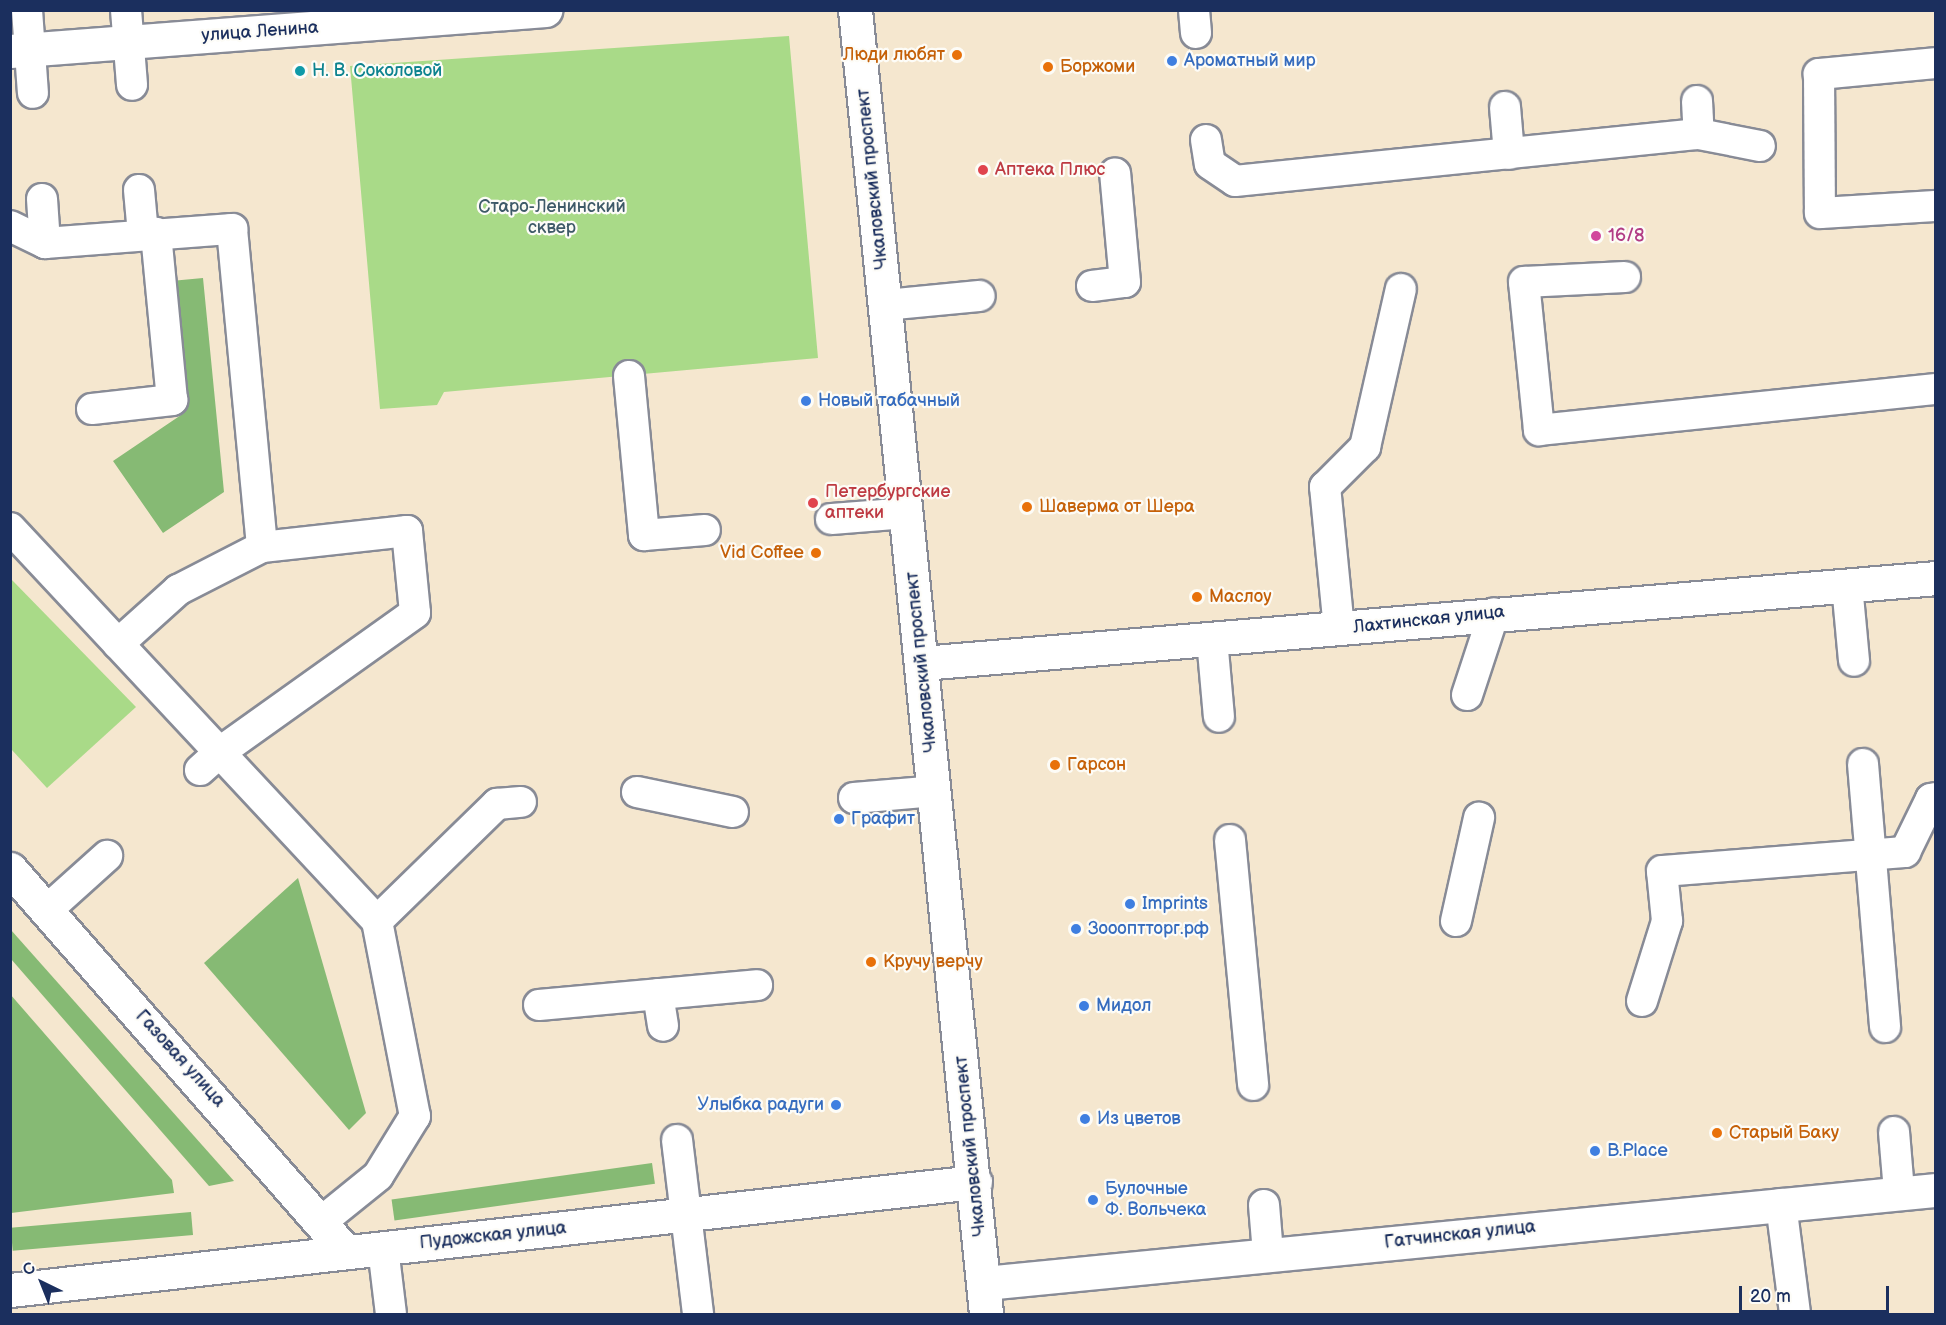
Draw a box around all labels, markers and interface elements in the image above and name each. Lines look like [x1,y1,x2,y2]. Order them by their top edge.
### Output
street label: улица Ленина [201,17,319,47]
place label: Люди любят [843,44,945,66]
marker: Люди любят [950,48,964,62]
place label: Ароматный мир [1184,50,1316,72]
marker: Ароматный мир [1165,54,1179,68]
place label: Боржоми [1060,56,1135,78]
place label: Н. В. Соколовой [312,60,442,82]
marker: Боржоми [1041,60,1055,74]
marker: Н. В. Соколовой [293,64,307,78]
street label: Чкаловский проспект [853,88,893,270]
place label: Аптека Плюс [995,159,1105,181]
marker: Аптека Плюс [976,163,990,177]
park label: Старо-Ленинский сквер [478,197,626,240]
place label: 16/8 [1608,225,1645,247]
marker: 16/8 [1589,229,1603,243]
place label: Новый табачный [818,390,960,412]
marker: Новый табачный [799,394,813,408]
place label: Петербургские аптеки [825,482,950,524]
marker: Петербургские аптеки [806,496,820,510]
place label: Шаверма от Шера [1039,496,1195,518]
marker: Шаверма от Шера [1020,500,1034,514]
place label: Vid Coffee [720,542,804,564]
marker: Vid Coffee [809,546,823,560]
street label: Чкаловский проспект [902,571,942,753]
place label: Маслоу [1209,586,1271,608]
marker: Маслоу [1190,590,1204,604]
street label: Лахтинская улица [1352,601,1506,639]
place label: Гарсон [1067,754,1126,776]
marker: Гарсон [1048,758,1062,772]
place label: Графит [851,808,915,830]
marker: Графит [832,812,846,826]
place label: Imprints [1142,893,1208,915]
marker: Imprints [1123,897,1137,911]
place label: Зоооптторг.рф [1088,918,1209,940]
marker: Зоооптторг.рф [1069,922,1083,936]
place label: Кручу верчу [883,951,983,973]
marker: Кручу верчу [864,955,878,969]
place label: Мидол [1096,995,1151,1017]
marker: Мидол [1077,999,1091,1013]
street label: Газовая улица [131,1006,229,1112]
street label: Чкаловский проспект [951,1055,991,1237]
place label: Улыбка радуги [697,1094,824,1116]
marker: Улыбка радуги [829,1098,843,1112]
place label: Из цветов [1097,1108,1181,1130]
marker: Из цветов [1078,1112,1092,1126]
place label: Старый Баку [1729,1122,1839,1144]
marker: Старый Баку [1710,1126,1724,1140]
place label: B.Place [1607,1140,1668,1162]
marker: B.Place [1588,1144,1602,1158]
place label: Булочные Ф. Вольчека [1105,1179,1206,1222]
marker: Булочные Ф. Вольчека [1086,1193,1100,1207]
street label: Гатчинская улица [1383,1216,1537,1254]
street label: Пудожская улица [419,1218,567,1254]
north arrow [12,1253,72,1313]
text: С [19,1259,40,1280]
scale bar [1742,1274,1892,1312]
text: 20 m [1750,1286,1791,1307]

